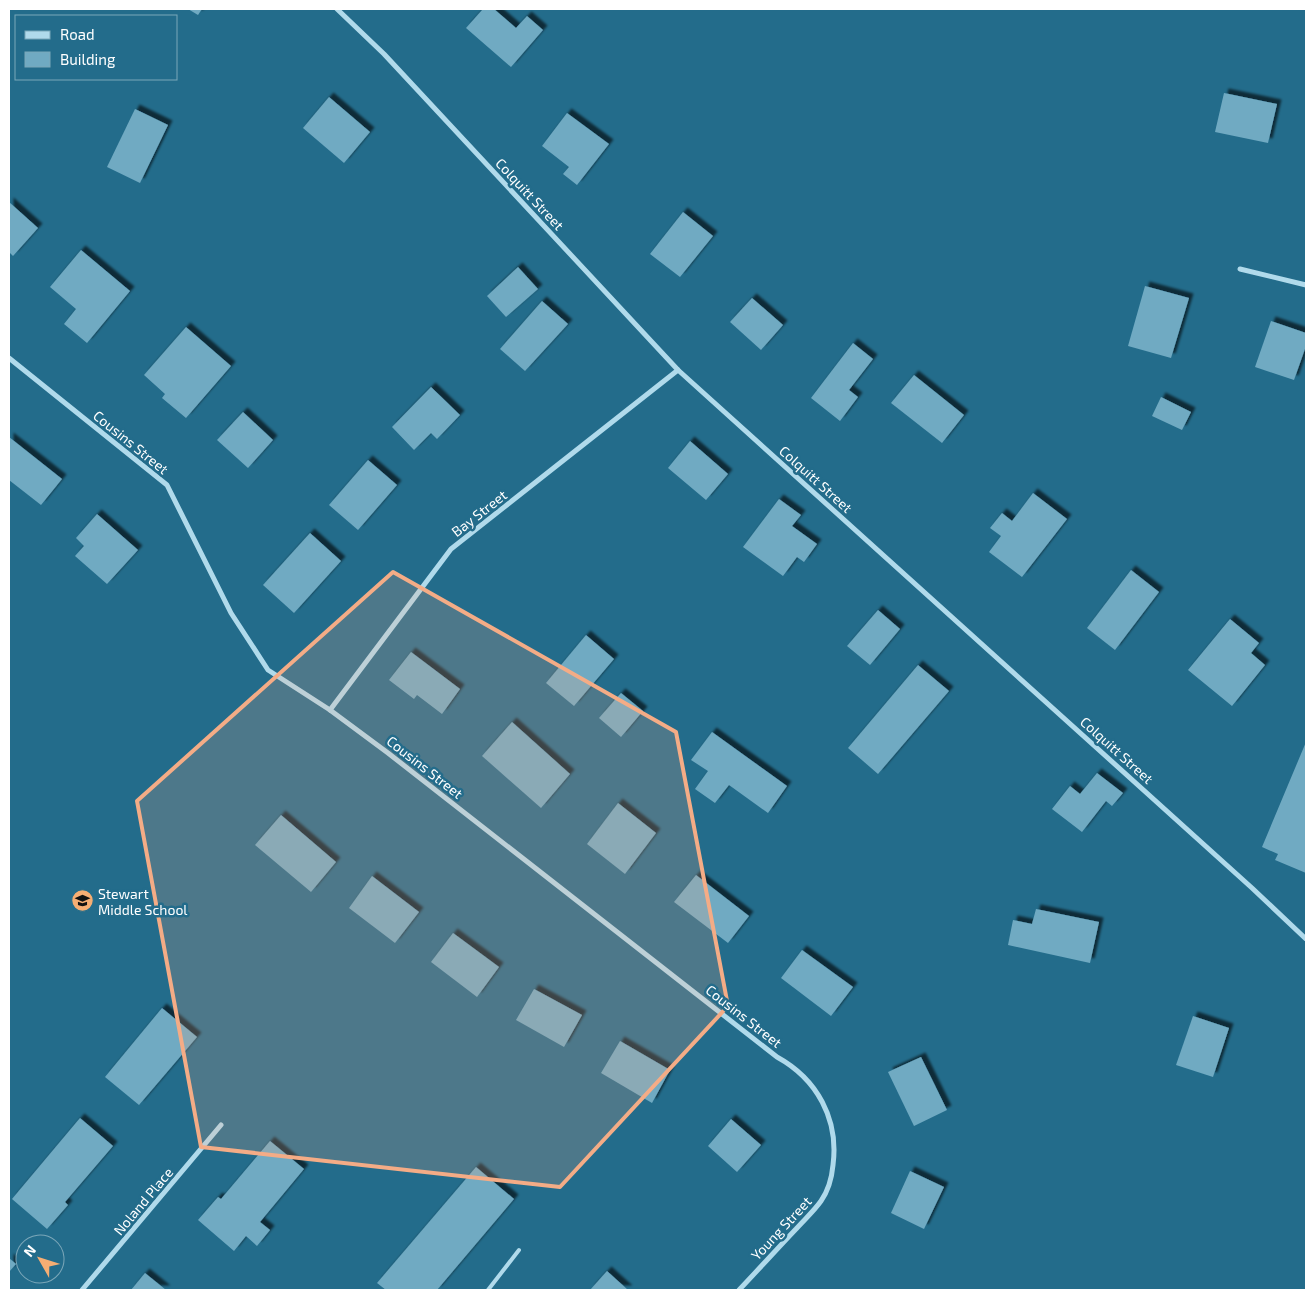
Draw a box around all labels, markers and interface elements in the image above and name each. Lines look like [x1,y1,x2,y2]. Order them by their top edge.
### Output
legend [15,15,178,80]
text: Road [60,25,95,43]
text: Building [60,50,116,68]
street label: Colquitt Street [492,154,568,234]
street label: Cousins Street [90,407,172,477]
street label: Colquitt Street [776,442,856,516]
street label: Bay Street [448,486,510,540]
street label: Colquitt Street [1077,713,1157,787]
street label: Cousins Street [384,732,466,802]
place label: Stewart Middle School [98,885,188,918]
school or university icon: Stewart Middle School [70,889,94,913]
street label: Cousins Street [703,981,785,1051]
street label: Noland Place [110,1164,176,1238]
street label: Young Street [747,1193,815,1263]
north arrow [15,1234,65,1284]
text: N [20,1241,39,1260]

